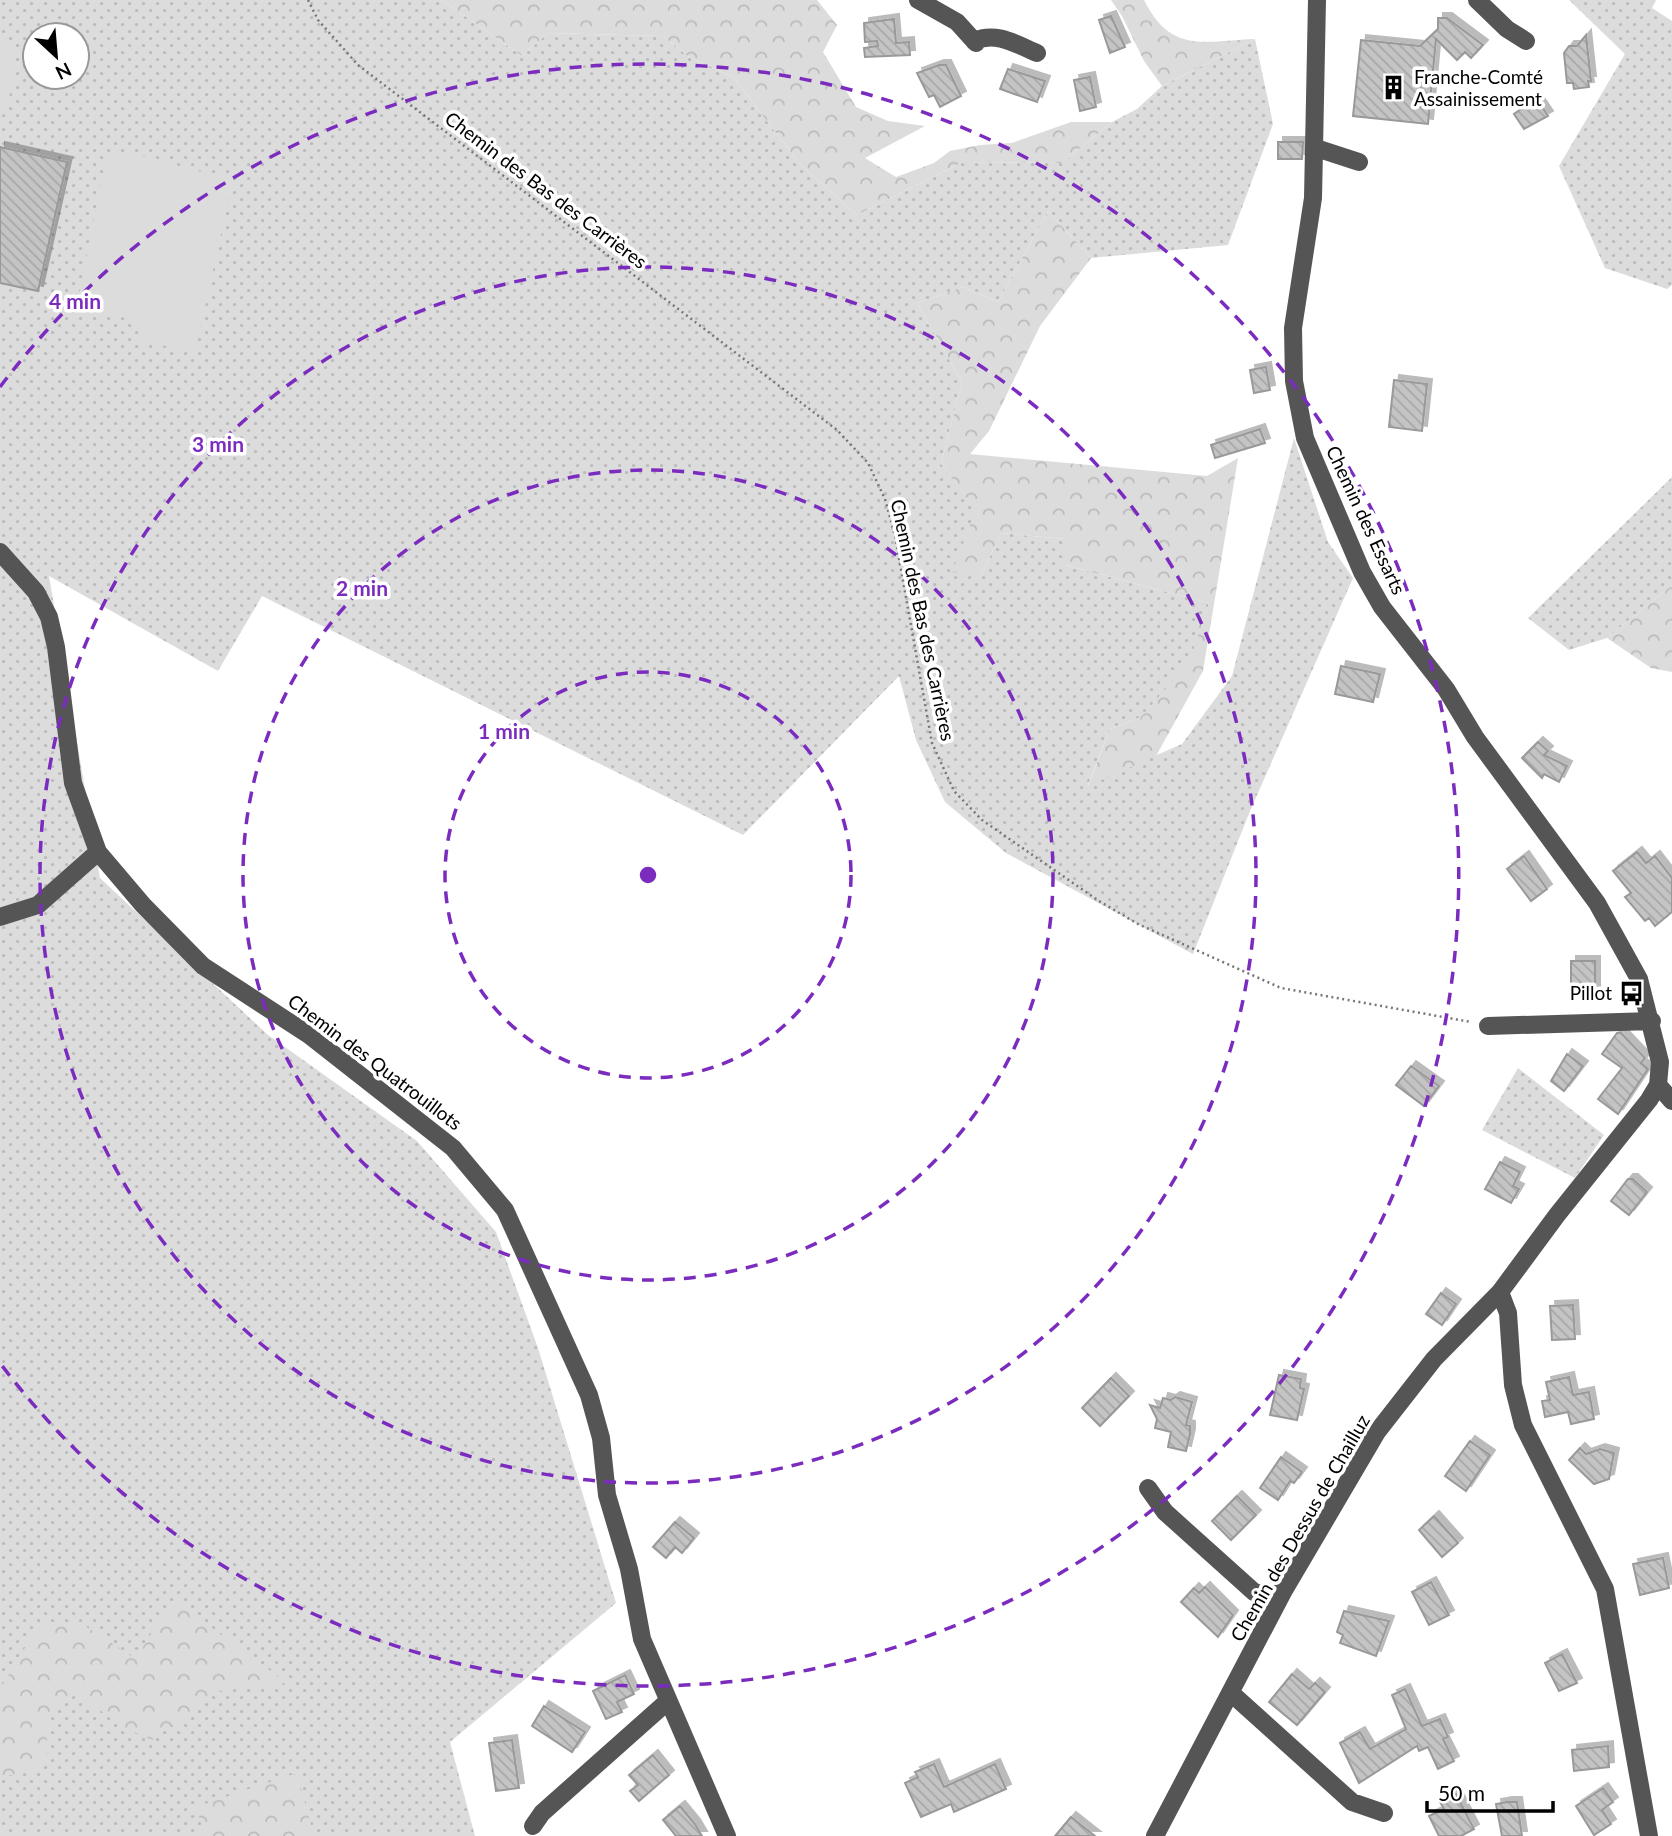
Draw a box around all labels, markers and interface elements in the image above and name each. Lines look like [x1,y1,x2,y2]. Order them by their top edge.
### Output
north arrow [21,21,91,91]
text: N [52,58,75,85]
place label: Franche-Comté Assainissement [1414,65,1543,110]
building icon: Franche-Comté Assainissement [1380,74,1408,102]
street label: Chemin des Bas des Carrières [441,106,652,273]
text: 4 min [49,288,101,313]
text: 3 min [192,431,244,456]
street label: Chemin des Essarts [1322,442,1411,598]
street label: Chemin des Bas des Carrières [887,497,960,743]
text: 2 min [336,575,388,600]
text: 1 min [478,718,530,743]
centre of rings [636,863,660,887]
bus stop icon: Pillot [1618,979,1646,1007]
place label: Pillot [1570,981,1612,1004]
street label: Chemin des Quatrouillots [284,989,467,1134]
street label: Chemin des Dessus de Chailluz [1225,1410,1374,1645]
scale bar [1427,1770,1553,1814]
text: 50 m [1438,1780,1485,1805]

